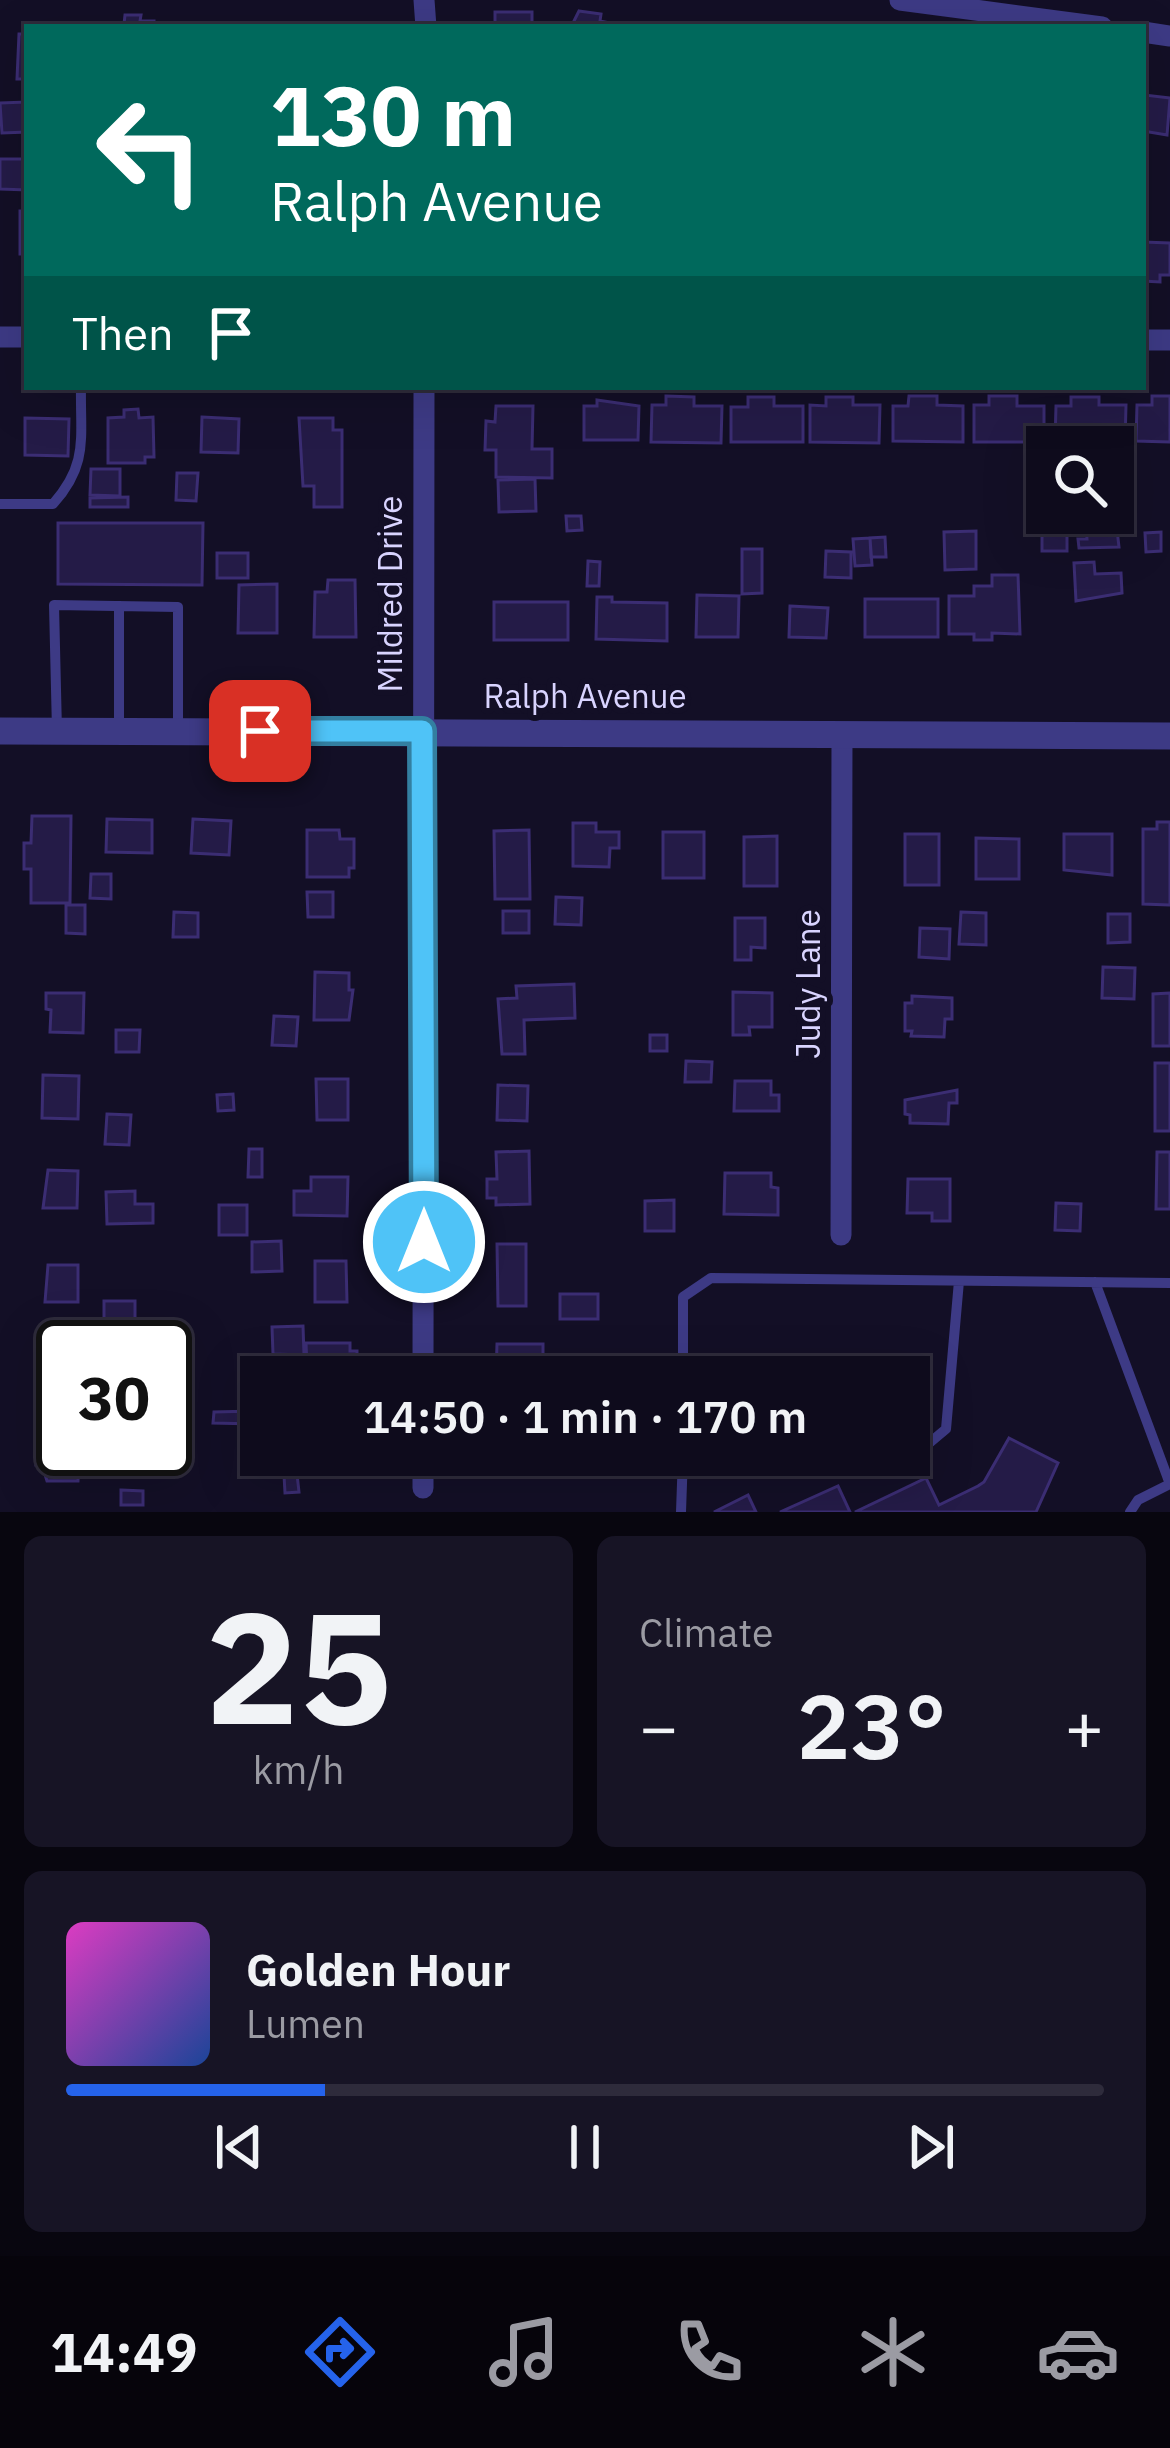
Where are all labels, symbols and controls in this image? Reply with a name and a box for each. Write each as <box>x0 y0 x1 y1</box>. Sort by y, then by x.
text: 130 m <box>270 60 516 169</box>
icon: left <box>72 72 228 228</box>
text: Ralph Avenue <box>270 166 603 236</box>
icon: arrive <box>198 300 264 366</box>
text: Then <box>72 304 174 362</box>
map controls <box>1026 426 1134 534</box>
button: search <box>1026 426 1134 534</box>
street label: Mildred Drive <box>368 496 411 692</box>
street label: Ralph Avenue <box>483 674 687 717</box>
pin <box>209 680 311 782</box>
icon: arrive <box>227 698 293 764</box>
street label: Judy Lane <box>786 909 829 1059</box>
position arrow <box>361 1179 487 1305</box>
speed limit sign: 30 <box>36 1320 192 1476</box>
text: 14:50 · 1 min · 170 m <box>363 1387 807 1445</box>
text: 25 <box>205 1564 392 1767</box>
text: Climate <box>639 1607 773 1658</box>
text: 23° <box>796 1667 947 1784</box>
text: − <box>639 1683 679 1769</box>
text: + <box>1064 1683 1104 1769</box>
text: km/h <box>253 1744 344 1795</box>
text: Golden Hour <box>246 1940 510 1998</box>
text: Lumen <box>246 1998 365 2049</box>
icon: previous <box>206 2114 272 2180</box>
icon: pause <box>552 2114 618 2180</box>
icon: next <box>898 2114 964 2180</box>
icon: directions <box>298 2310 382 2394</box>
icon: music <box>482 2310 566 2394</box>
icon: phone <box>667 2310 751 2394</box>
icon: climate <box>851 2310 935 2394</box>
icon: car <box>1036 2310 1120 2394</box>
text: 14:49 <box>50 2317 198 2387</box>

